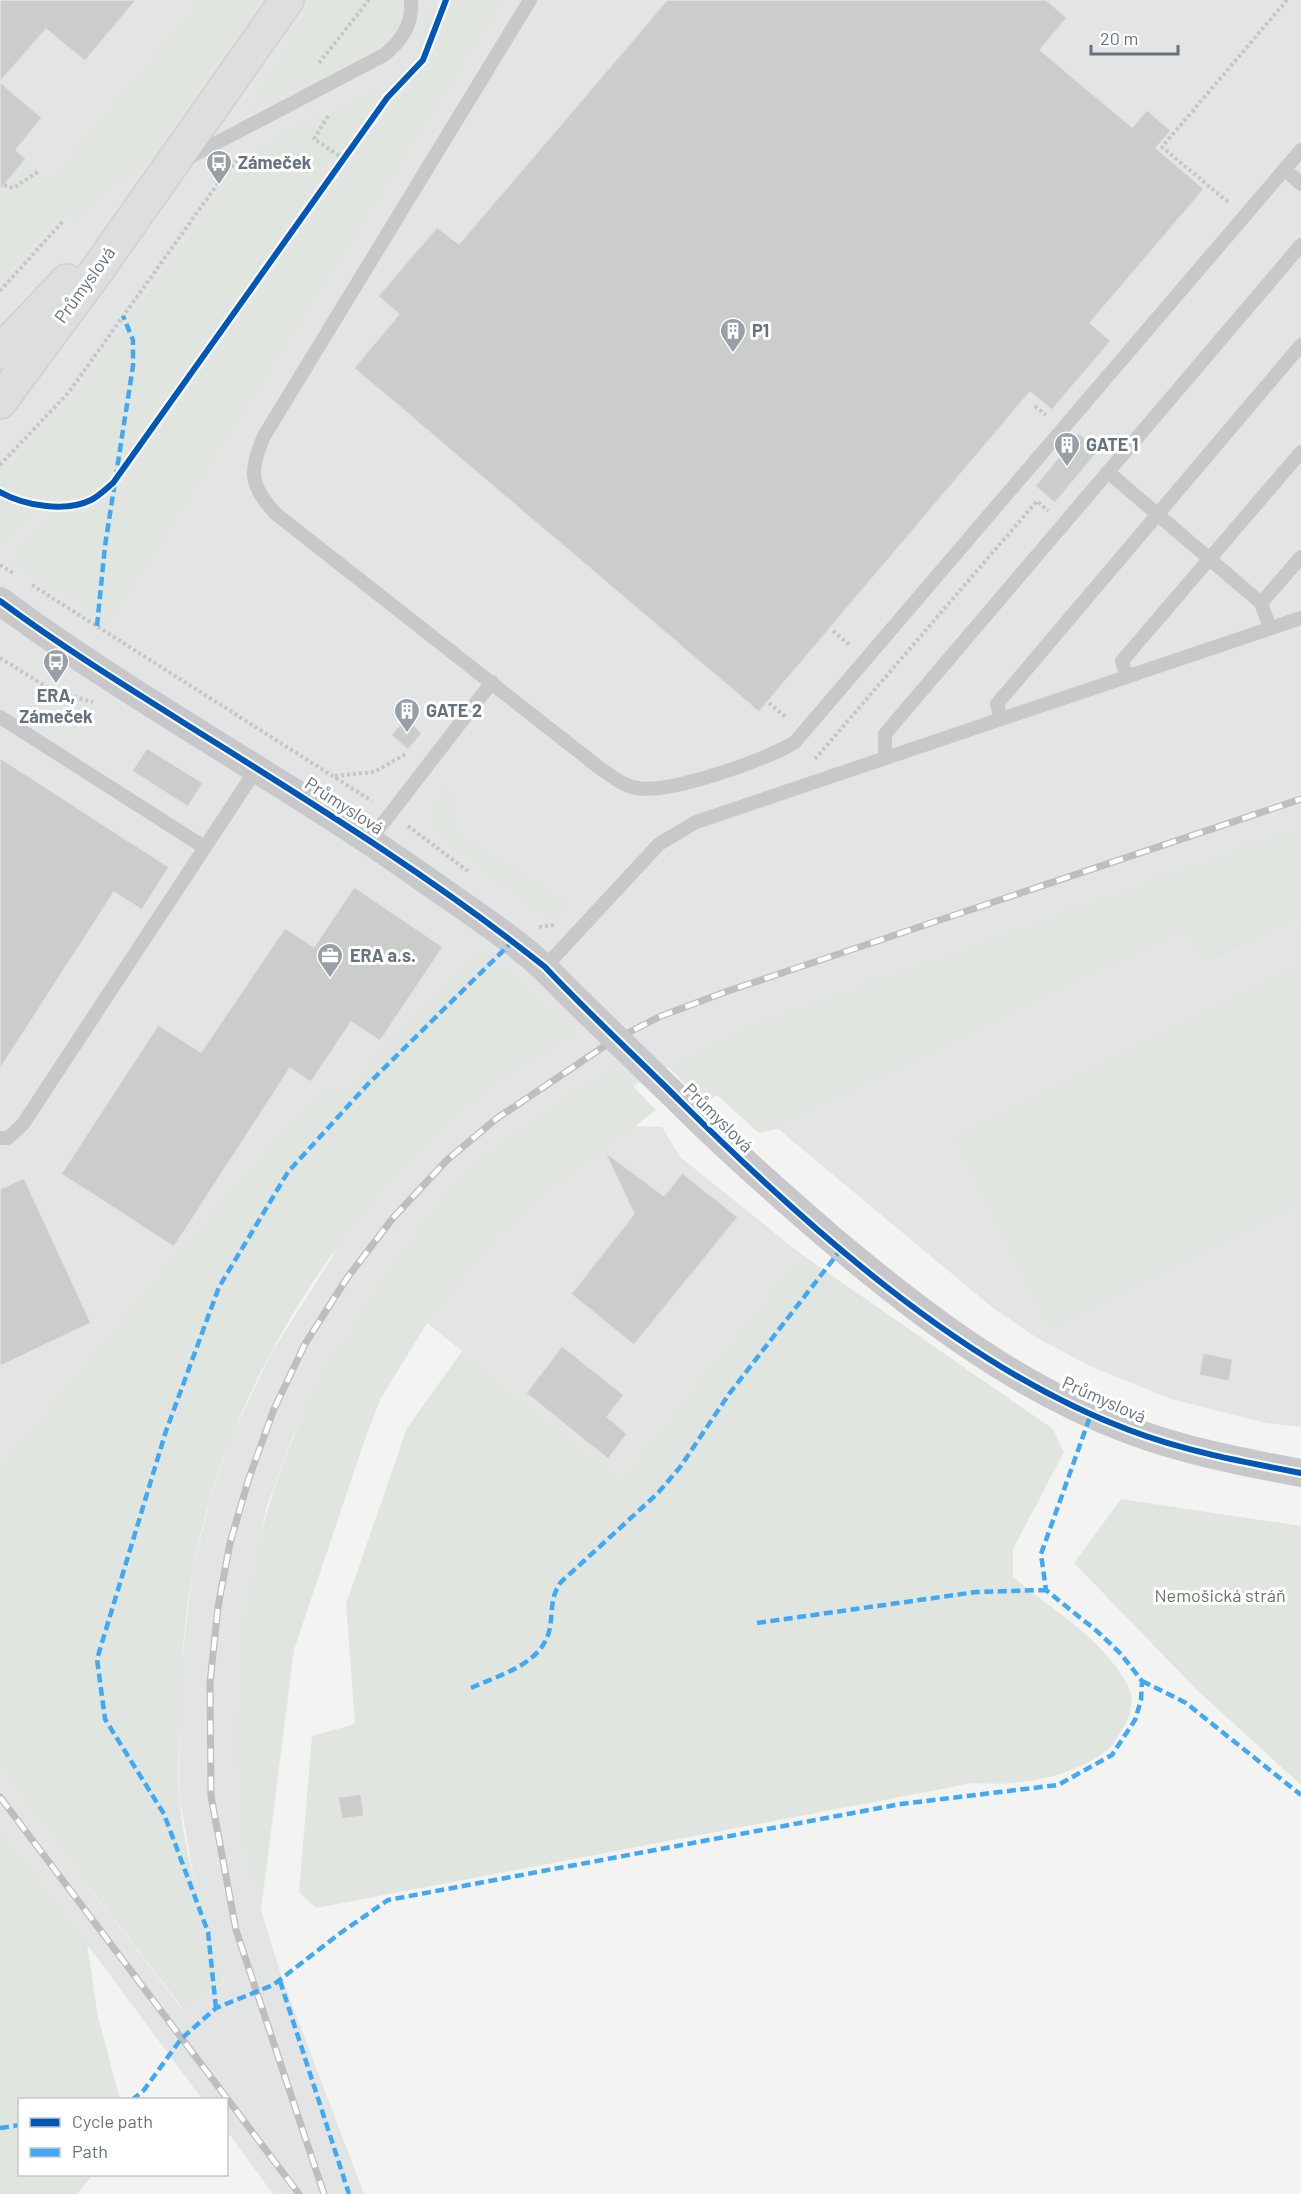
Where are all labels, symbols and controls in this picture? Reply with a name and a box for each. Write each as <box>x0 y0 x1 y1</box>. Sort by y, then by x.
scale bar <box>1091 18 1178 56</box>
text: 20 m <box>1100 27 1138 49</box>
bus stop icon: Zámeček <box>204 148 234 186</box>
place label: Zámeček <box>238 151 312 173</box>
street label: Průmyslová <box>49 242 119 327</box>
building icon: P1 <box>718 316 748 354</box>
place label: P1 <box>752 319 769 341</box>
building icon: GATE 1 <box>1052 430 1082 468</box>
place label: GATE 1 <box>1086 433 1138 455</box>
bus stop icon: ERA, Zámeček <box>41 647 71 685</box>
place label: ERA, Zámeček <box>19 684 93 727</box>
building icon: GATE 2 <box>392 696 422 734</box>
place label: GATE 2 <box>426 699 482 721</box>
street label: Průmyslová <box>301 772 388 839</box>
office icon: ERA a.s. <box>315 941 345 979</box>
place label: ERA a.s. <box>350 944 416 966</box>
street label: Průmyslová <box>679 1078 758 1157</box>
street label: Průmyslová <box>1059 1371 1150 1427</box>
park label: Nemošická stráň <box>1154 1584 1286 1606</box>
legend <box>18 2098 228 2176</box>
text: Cycle path <box>72 2110 153 2132</box>
text: Path <box>72 2140 108 2162</box>

